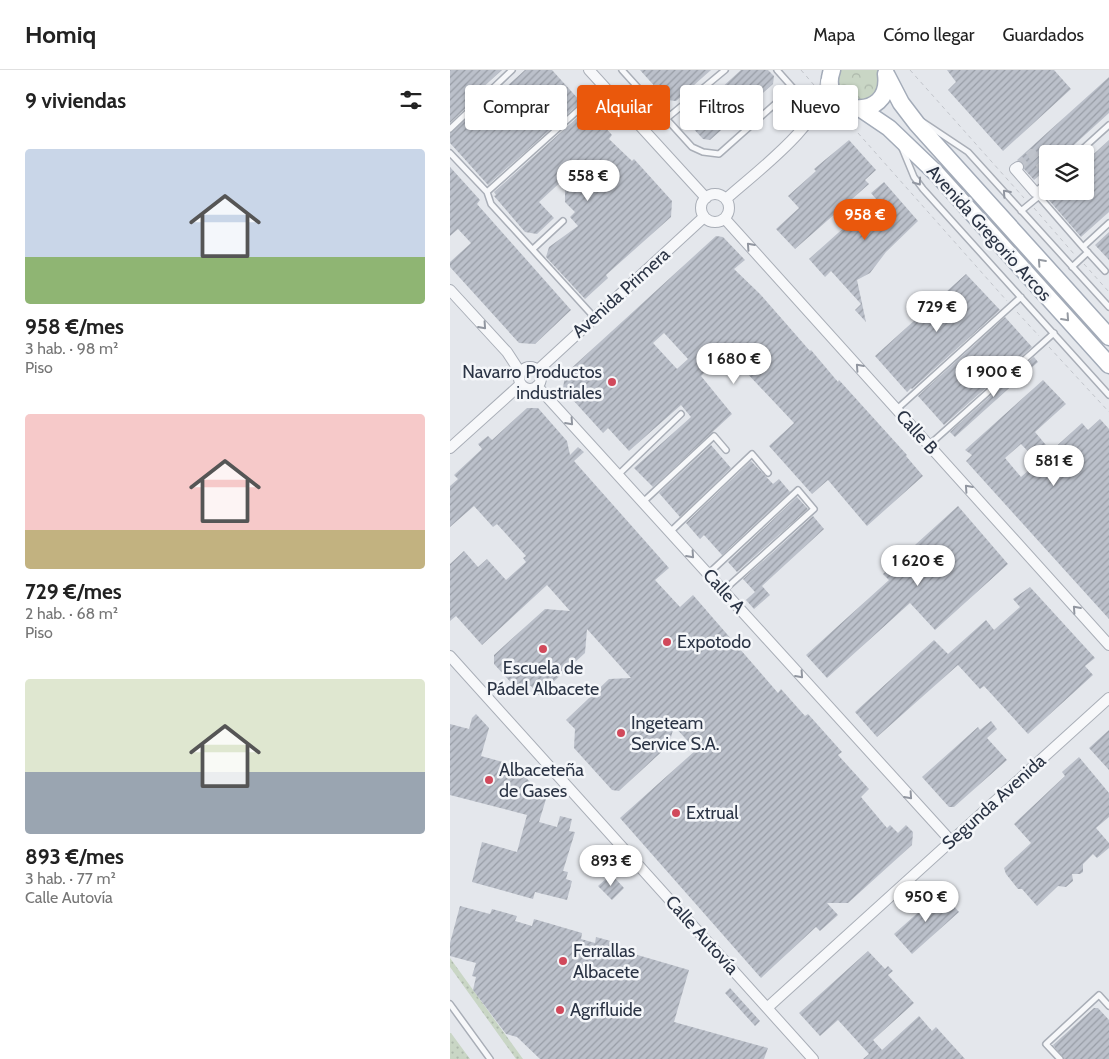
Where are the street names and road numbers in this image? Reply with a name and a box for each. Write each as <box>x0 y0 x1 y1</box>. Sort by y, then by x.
street label: Avenida Gregorio Arcos <box>922 160 1056 306</box>
street label: Avenida Primera <box>568 243 675 343</box>
street label: Calle B <box>891 405 943 459</box>
street label: Calle A <box>698 564 750 618</box>
street label: Segunda Avenida <box>938 750 1051 854</box>
street label: Calle Autovía <box>661 891 743 979</box>

